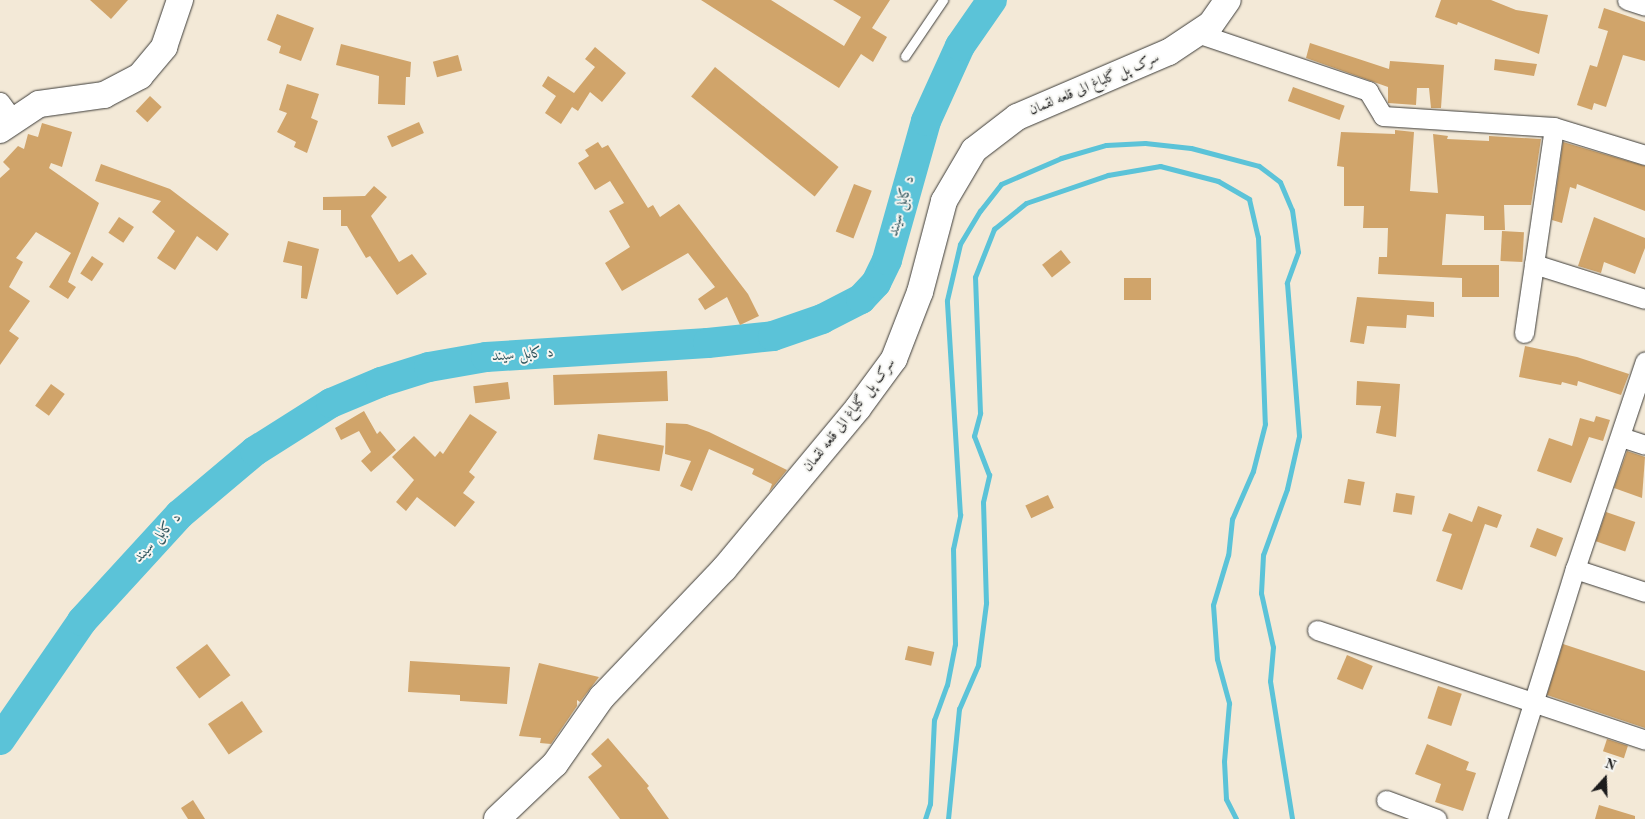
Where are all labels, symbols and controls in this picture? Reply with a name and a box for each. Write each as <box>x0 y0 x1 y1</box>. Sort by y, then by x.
street label: سرک پل گلباغ الی قلعه لقمان <box>1026 49 1162 119</box>
water label: د کابل سيند <box>885 174 919 238</box>
water label: د کابل سيند <box>491 344 555 366</box>
street label: سرک پل گلباغ الی قلعه لقمان <box>799 355 899 475</box>
water label: د کابل سيند <box>130 509 186 567</box>
north arrow <box>1580 754 1630 804</box>
text: N <box>1603 756 1618 773</box>

